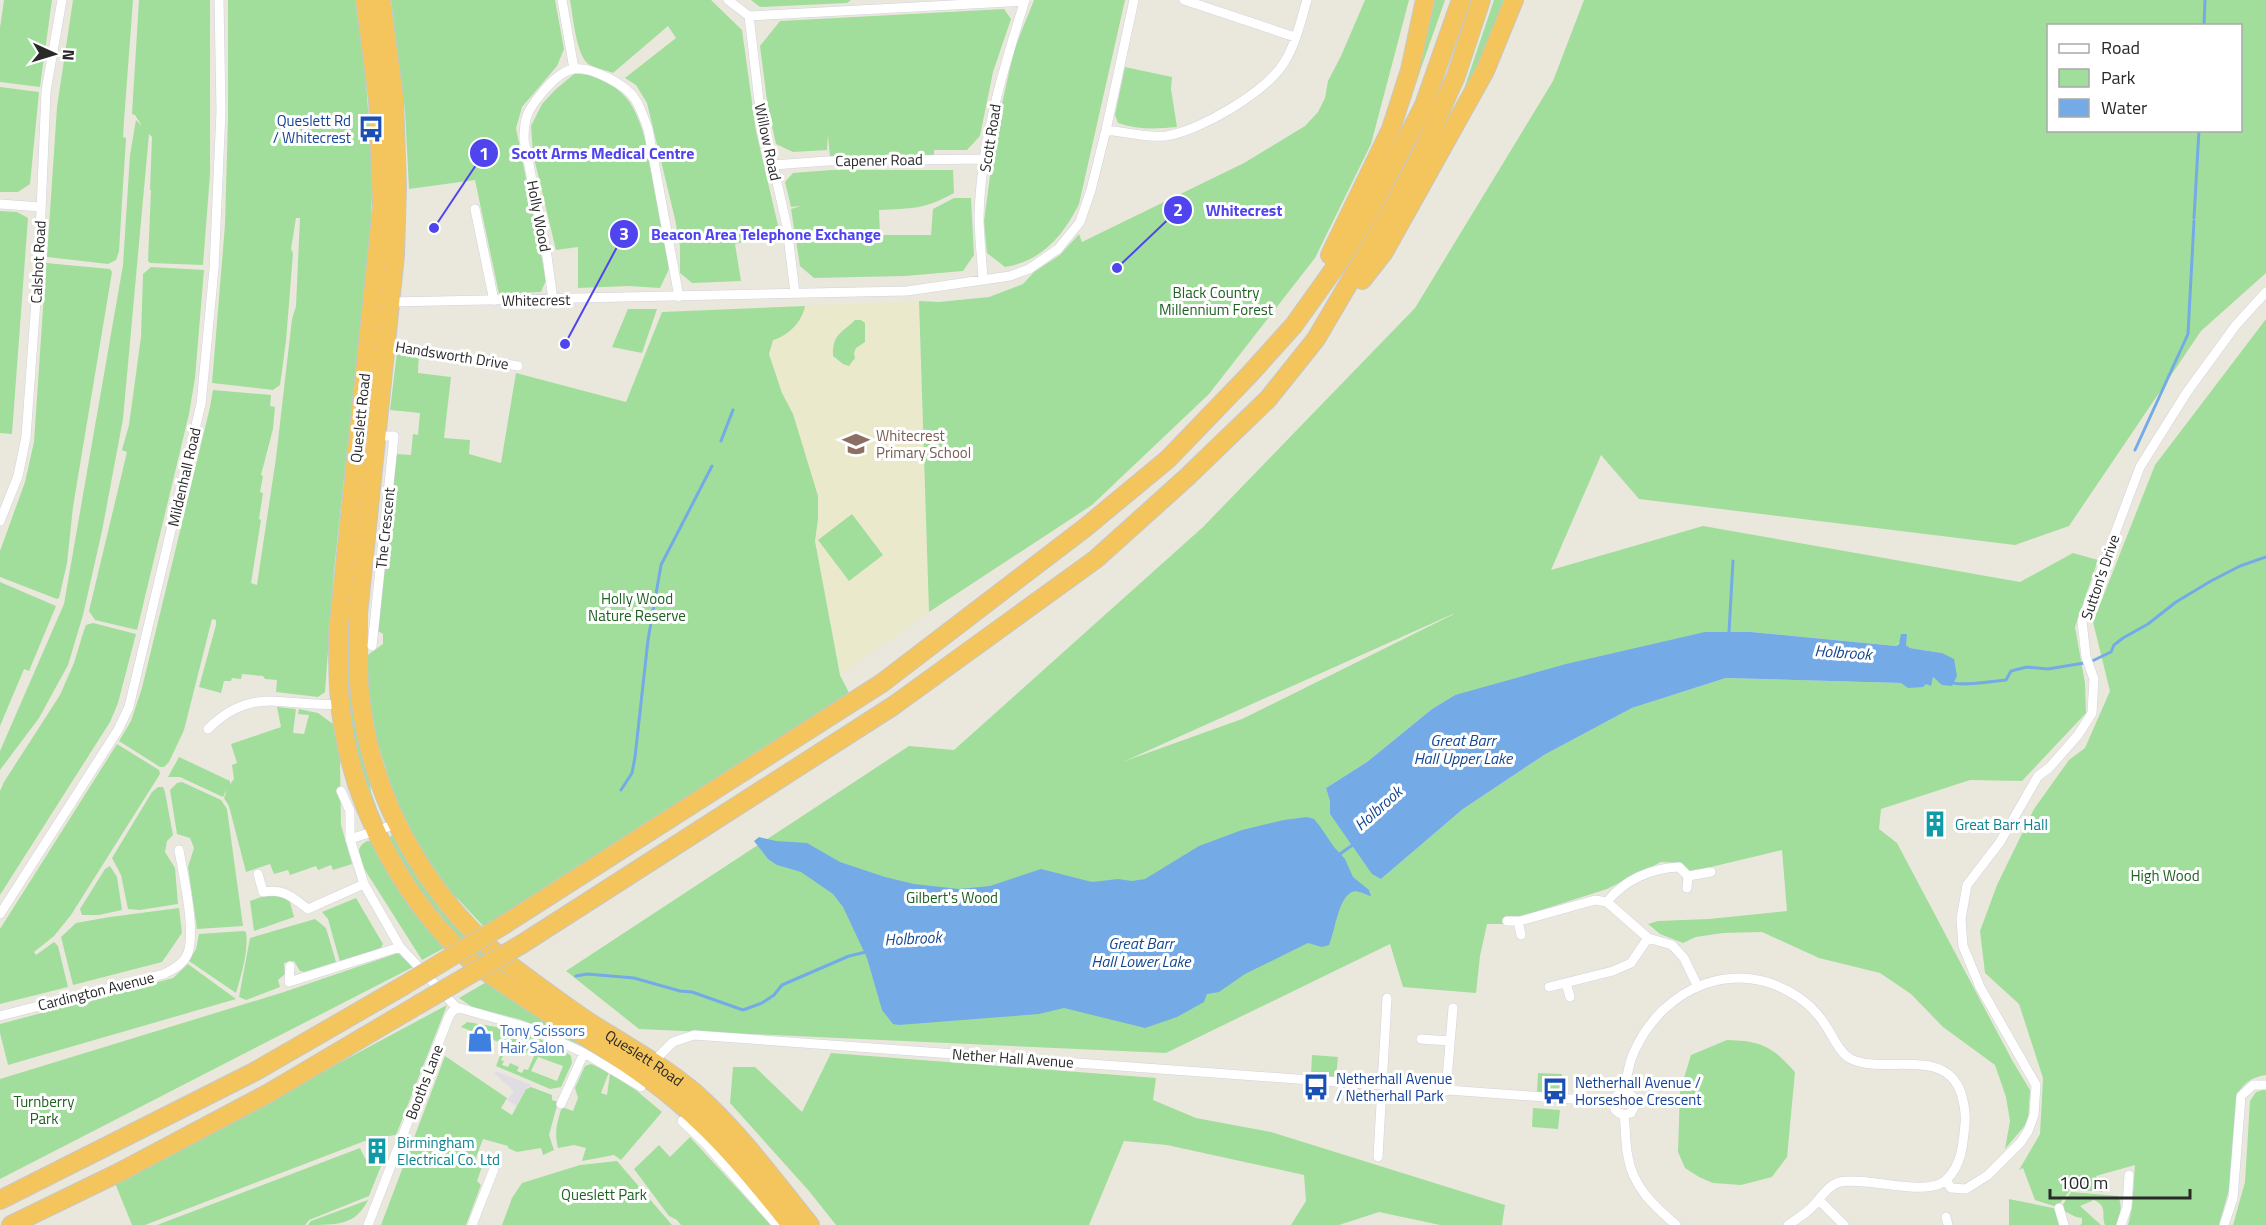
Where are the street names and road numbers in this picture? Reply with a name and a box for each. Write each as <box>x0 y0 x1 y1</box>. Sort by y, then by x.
street label: Willow Road <box>749 101 787 183</box>
street label: Scott Road <box>973 102 1007 174</box>
street label: Capener Road <box>835 148 923 172</box>
street label: Holly Wood <box>521 178 557 254</box>
street label: Calshot Road <box>24 220 52 304</box>
street label: Whitecrest <box>501 288 571 312</box>
street label: Handsworth Drive <box>394 335 510 375</box>
street label: Queslett Road <box>344 372 376 464</box>
street label: Mildenhall Road <box>161 425 207 529</box>
street label: The Crescent <box>369 485 401 570</box>
street label: Sutton's Drive <box>2075 531 2125 623</box>
street label: Cardington Avenue <box>35 965 157 1017</box>
street label: Queslett Road <box>601 1023 689 1091</box>
street label: Booths Lane <box>399 1041 449 1123</box>
street label: Nether Hall Avenue <box>951 1042 1075 1074</box>

